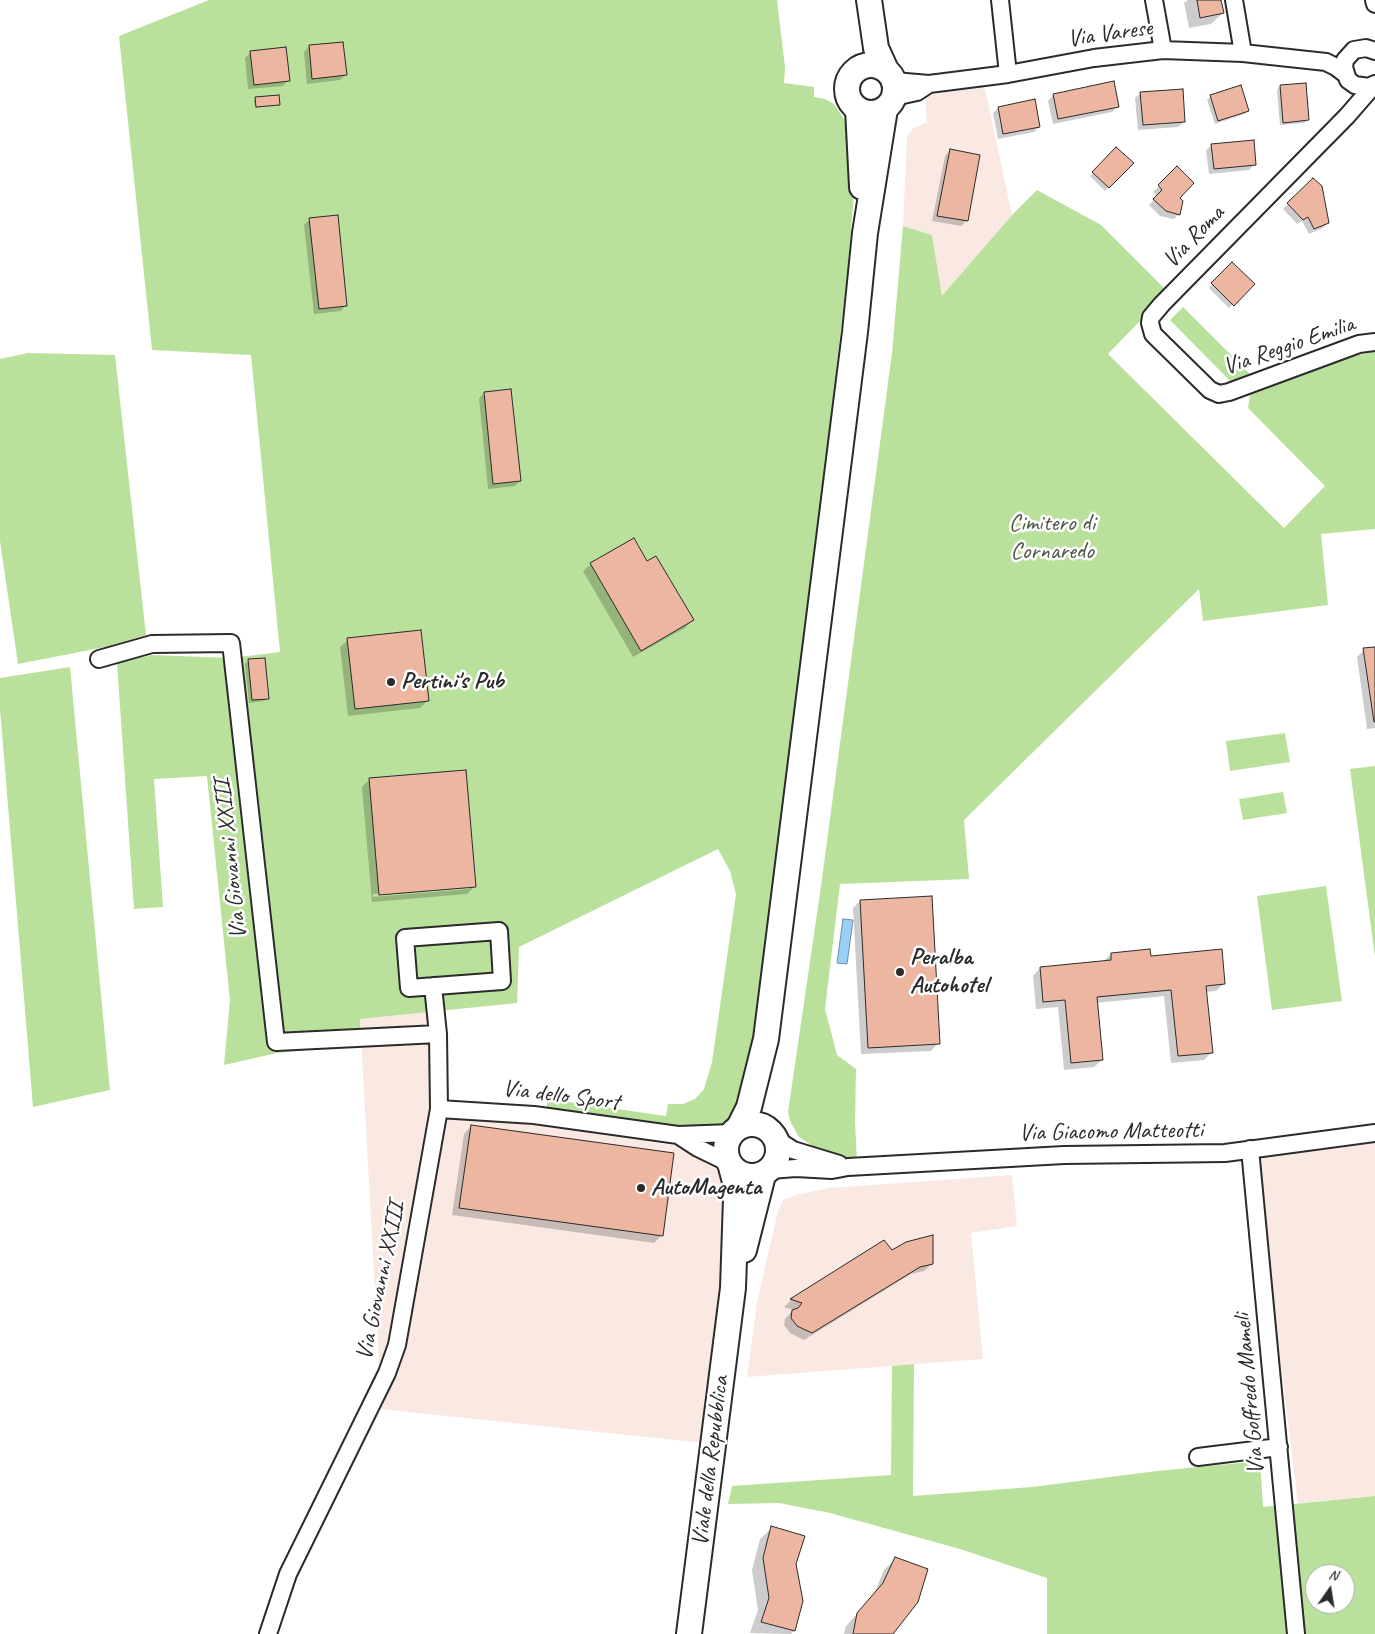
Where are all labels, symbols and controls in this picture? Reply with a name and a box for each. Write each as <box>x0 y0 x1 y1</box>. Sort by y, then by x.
street label: Via Varese <box>1066 14 1154 54</box>
street label: Via Roma <box>1157 200 1231 274</box>
street label: Via Reggio Emilia <box>1220 310 1358 382</box>
park label: Cimitero di Cornaredo <box>1009 510 1095 566</box>
place label: Pertini's Pub <box>401 668 504 696</box>
marker: Pertini's Pub <box>385 676 397 688</box>
street label: Via Giovanni XXIII <box>208 778 254 940</box>
place label: Peralba Autohotel <box>910 944 988 1000</box>
marker: Peralba Autohotel <box>894 966 906 978</box>
street label: Via dello Sport <box>501 1075 621 1117</box>
street label: Via Giacomo Matteotti <box>1019 1116 1203 1148</box>
place label: AutoMagenta <box>651 1174 762 1202</box>
marker: AutoMagenta <box>635 1182 647 1194</box>
street label: Via Giovanni XXIII <box>350 1199 412 1363</box>
street label: Via Goffredo Mameli <box>1229 1312 1271 1476</box>
street label: Viale della Repubblica <box>686 1374 736 1548</box>
north arrow <box>1305 1564 1355 1614</box>
text: N <box>1327 1566 1339 1584</box>

